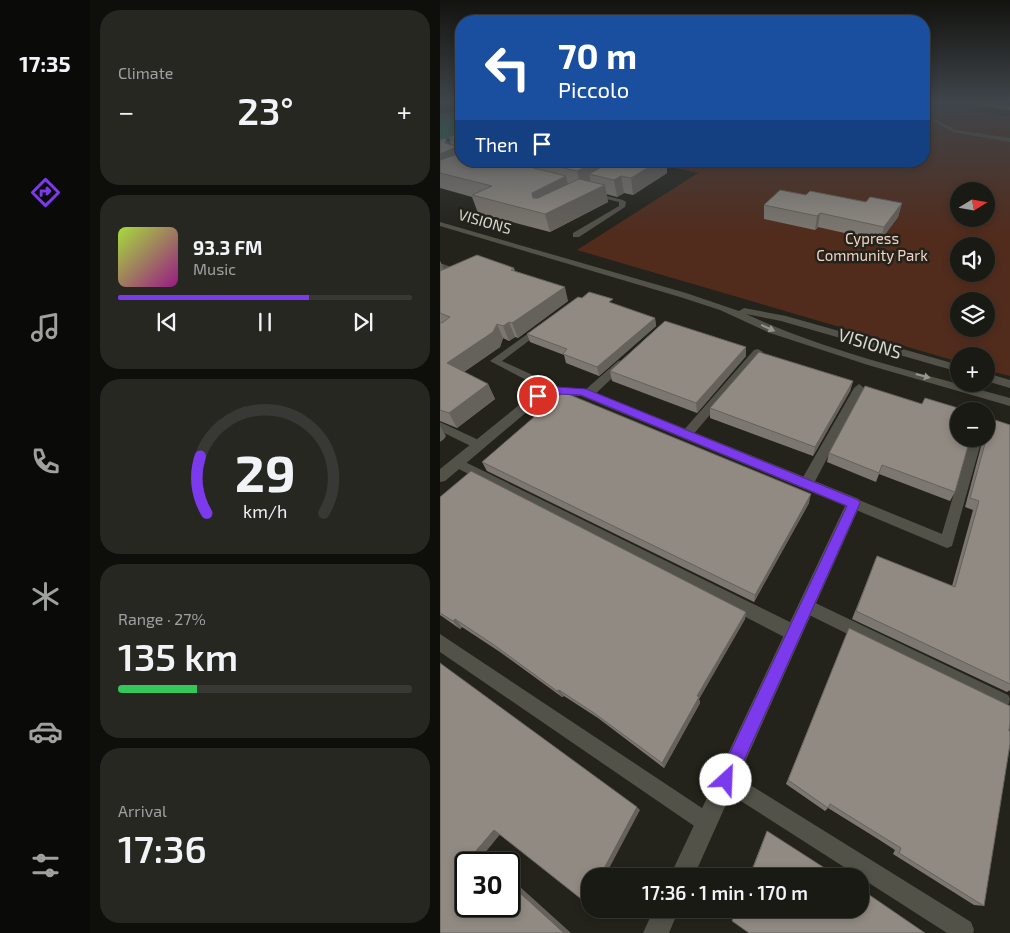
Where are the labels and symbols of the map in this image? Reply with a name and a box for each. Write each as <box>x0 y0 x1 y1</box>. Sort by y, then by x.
north arrow <box>950 182 995 228</box>
street label: VISIONS <box>456 205 514 237</box>
park label: Cypress Community Park <box>816 229 928 264</box>
street label: VISIONS <box>836 323 904 363</box>
one-way arrow <box>761 324 775 332</box>
one-way arrow <box>916 373 931 381</box>
pin <box>517 375 559 417</box>
position arrow <box>699 753 751 805</box>
speed limit sign: 30 <box>455 852 520 917</box>

